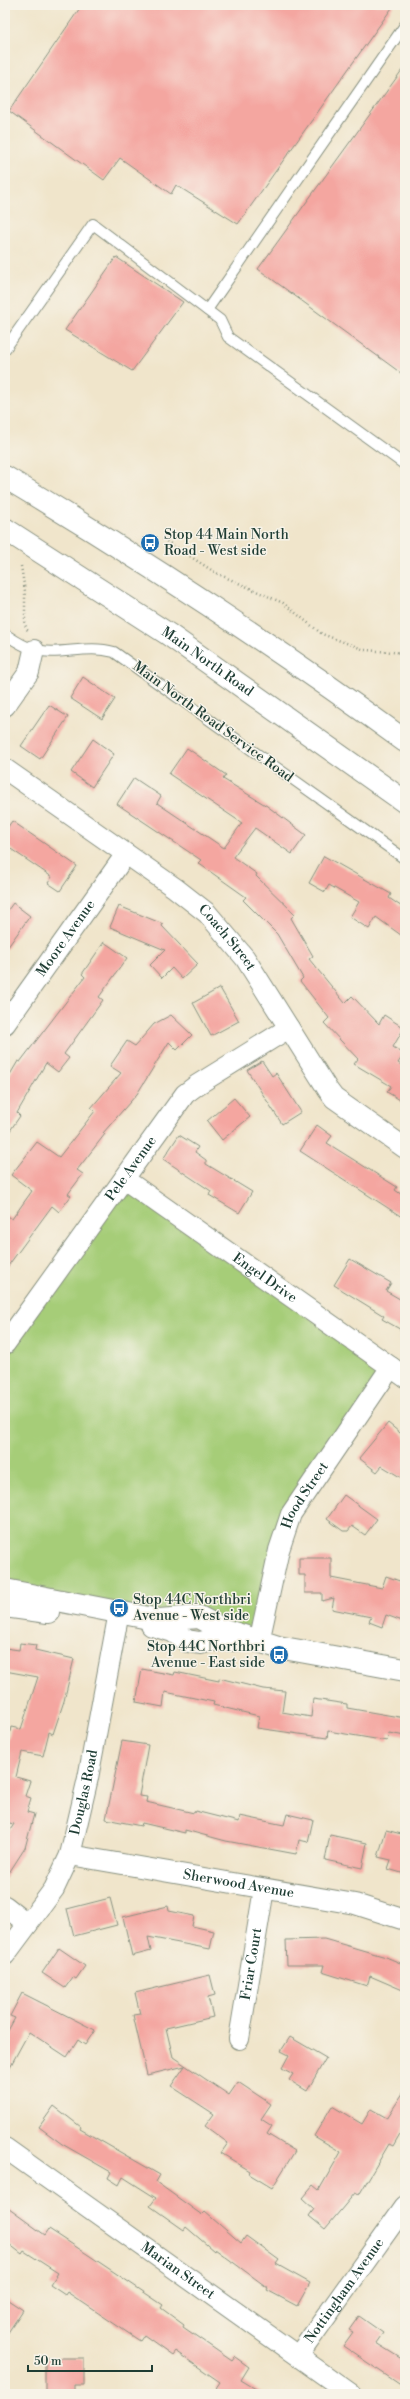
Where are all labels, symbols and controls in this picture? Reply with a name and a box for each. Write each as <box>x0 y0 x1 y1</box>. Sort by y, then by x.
place label: Stop 44 Main North Road - West side <box>164 526 289 560</box>
bus stop icon: Stop 44 Main North Road - West side <box>139 532 161 554</box>
street label: Main North Road <box>158 623 257 701</box>
street label: Main North Road Service Road <box>129 658 297 786</box>
street label: Moore Avenue <box>32 896 99 980</box>
street label: Coach Street <box>195 901 260 974</box>
street label: Pele Avenue <box>102 1133 161 1205</box>
street label: Engel Drive <box>229 1249 300 1307</box>
street label: Hood Street <box>278 1459 333 1531</box>
place label: Stop 44C Northbri Avenue - West side <box>132 1591 251 1625</box>
bus stop icon: Stop 44C Northbri Avenue - West side <box>108 1597 130 1619</box>
place label: Stop 44C Northbri Avenue - East side <box>147 1638 265 1672</box>
bus stop icon: Stop 44C Northbri Avenue - East side <box>268 1644 290 1666</box>
street label: Douglas Road <box>66 1748 102 1837</box>
street label: Sherwood Avenue <box>182 1866 295 1902</box>
street label: Friar Court <box>237 1927 266 2001</box>
street label: Nottingham Avenue <box>301 2235 388 2347</box>
street label: Marian Street <box>137 2238 218 2303</box>
scale bar <box>28 2347 152 2373</box>
text: 50 m <box>34 2354 62 2369</box>

